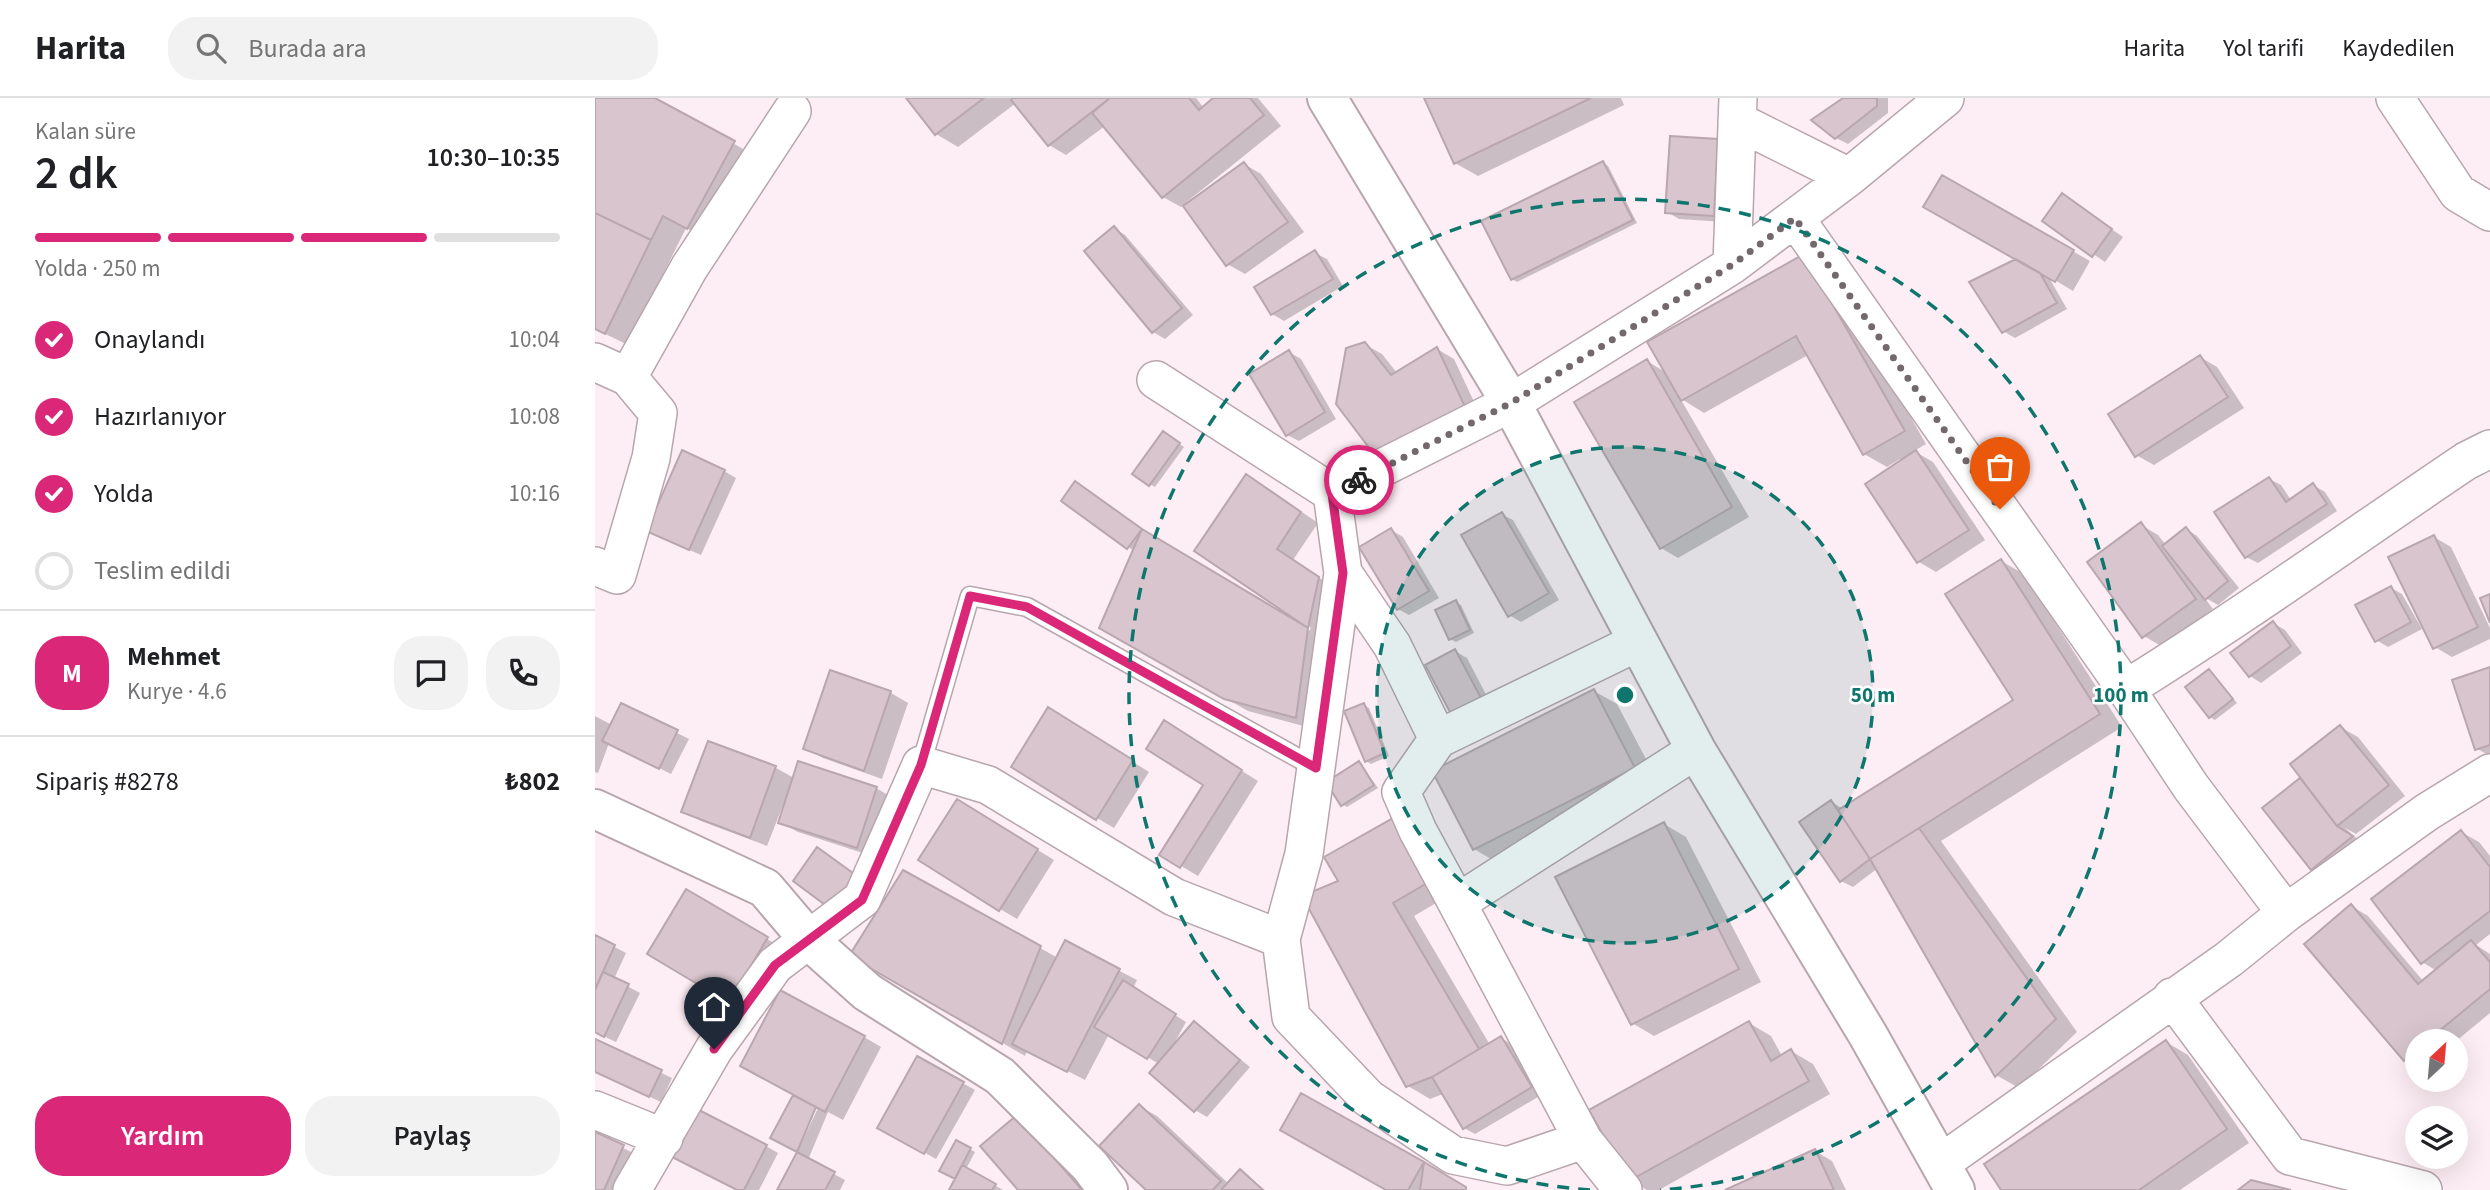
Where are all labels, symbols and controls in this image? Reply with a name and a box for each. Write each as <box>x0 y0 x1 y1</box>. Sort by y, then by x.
search box <box>168 17 658 80</box>
text: Harita <box>35 25 126 72</box>
icon: search <box>192 29 230 67</box>
text: Burada ara <box>248 30 367 67</box>
text: Harita <box>2123 31 2185 66</box>
text: Yol tarifi <box>2223 31 2304 66</box>
text: Kaydedilen <box>2342 31 2455 66</box>
text: Kalan süre <box>35 115 136 148</box>
text: 10:30–10:35 <box>427 139 560 176</box>
text: 2 dk <box>35 141 118 206</box>
text: Yolda · 250 m <box>35 252 161 285</box>
icon: check <box>35 321 73 359</box>
text: Onaylandı <box>94 321 206 358</box>
text: 10:04 <box>509 323 560 356</box>
icon: check <box>35 398 73 436</box>
text: Hazırlanıyor <box>94 398 226 435</box>
text: 10:08 <box>509 400 560 433</box>
pin <box>1970 437 2030 509</box>
courier <box>1324 445 1394 515</box>
icon: bag <box>1981 448 2019 486</box>
icon: bike <box>1340 461 1378 499</box>
icon: check <box>35 475 73 513</box>
text: Yolda <box>94 475 154 512</box>
text: 10:16 <box>509 477 560 510</box>
text: Teslim edildi <box>94 552 231 589</box>
button: chat <box>394 636 468 710</box>
button: phone <box>486 636 560 710</box>
text: Mehmet <box>127 638 221 675</box>
text: M <box>62 655 82 692</box>
text: Kurye · 4.6 <box>127 675 227 708</box>
text: 50 m <box>1851 680 1895 710</box>
text: 100 m <box>2093 680 2149 710</box>
centre of rings <box>1613 683 1637 707</box>
text: Sipariş #8278 <box>35 763 179 800</box>
text: ₺802 <box>505 763 560 800</box>
pin <box>684 977 744 1049</box>
icon: home <box>695 988 733 1026</box>
north arrow <box>2405 1029 2467 1092</box>
map controls <box>2405 1029 2468 1169</box>
button: Yardım <box>35 1096 291 1176</box>
button: Paylaş <box>305 1096 560 1176</box>
button: layers <box>2405 1106 2468 1169</box>

